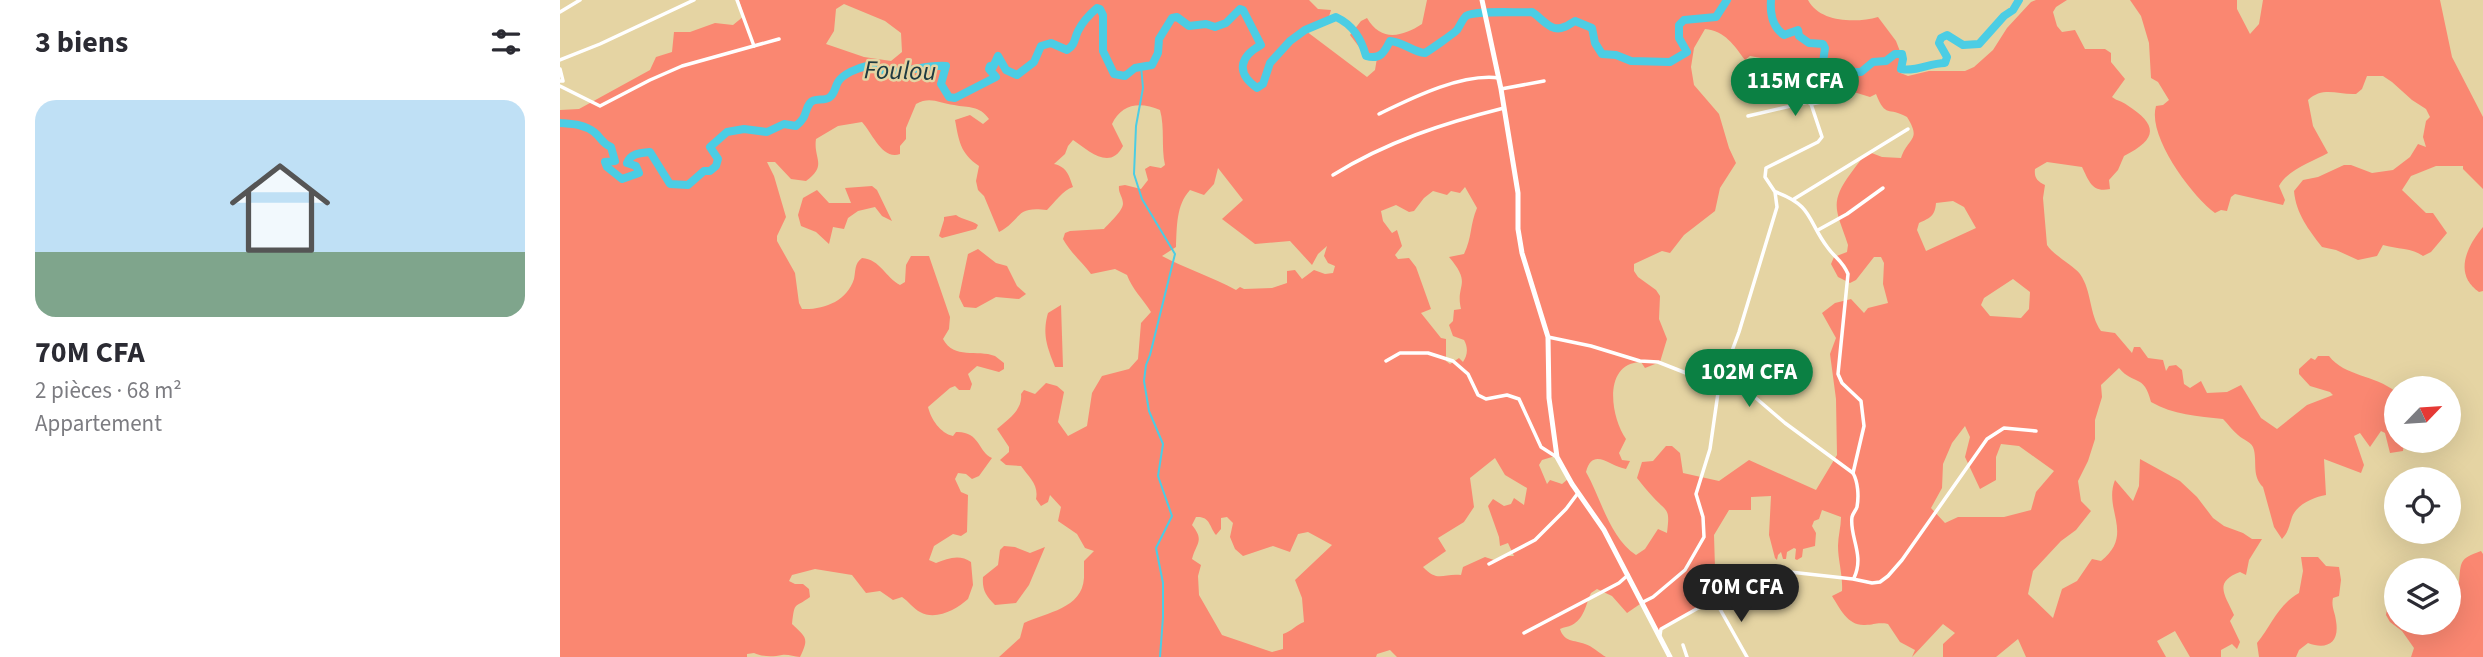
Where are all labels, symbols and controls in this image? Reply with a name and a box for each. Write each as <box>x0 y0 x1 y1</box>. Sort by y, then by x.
text: 3 biens <box>35 21 128 64</box>
icon: filters <box>487 23 525 61</box>
water label: Foulou <box>863 51 936 90</box>
pin: 115M CFA <box>1723 58 1867 118</box>
text: 115M CFA <box>1747 64 1843 97</box>
icon: home <box>217 145 343 271</box>
text: 70M CFA <box>35 331 145 374</box>
pin: 102M CFA <box>1677 350 1821 409</box>
text: 102M CFA <box>1701 355 1797 388</box>
text: 2 pièces · 68 m² <box>35 374 182 407</box>
north arrow <box>2384 376 2460 453</box>
map controls <box>2384 376 2461 635</box>
text: Appartement <box>35 407 162 440</box>
button: locate <box>2384 467 2461 544</box>
button: layers <box>2384 558 2461 635</box>
pin: 70M CFA <box>1676 564 1806 624</box>
text: 70M CFA <box>1699 570 1783 603</box>

